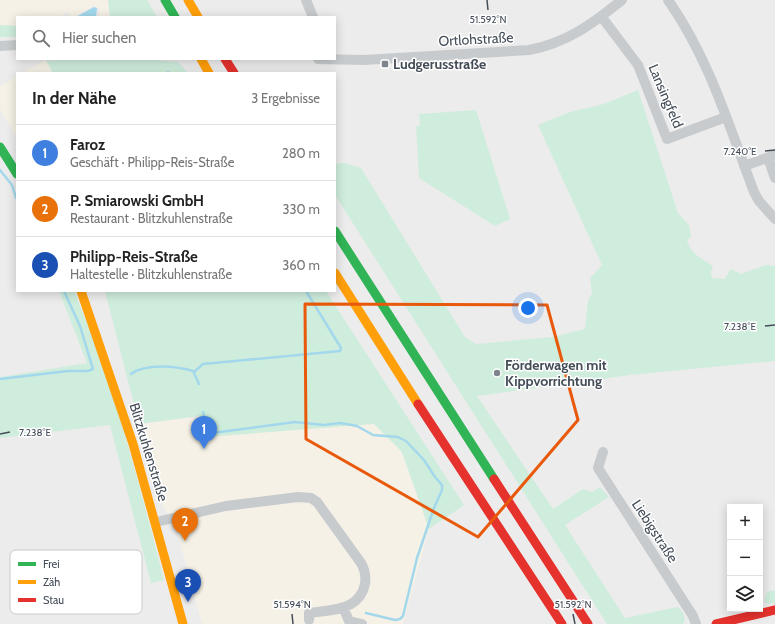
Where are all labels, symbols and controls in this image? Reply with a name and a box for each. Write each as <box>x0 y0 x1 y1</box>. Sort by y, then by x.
text: 51.592°N <box>469 13 507 26</box>
search box <box>16 16 336 60</box>
icon: search <box>30 27 52 49</box>
street label: Ortlohstraße <box>438 28 514 50</box>
text: Hier suchen <box>62 29 137 47</box>
place label: Ludgerusstraße <box>393 55 486 73</box>
marker: Ludgerusstraße <box>380 59 390 69</box>
street label: Lansingfeld <box>644 61 688 131</box>
text: In der Nähe <box>32 88 116 108</box>
text: 3 Ergebnisse <box>251 90 320 106</box>
text: Faroz <box>70 136 105 154</box>
text: 1 <box>43 145 47 161</box>
text: 280 m <box>282 145 320 161</box>
text: 7.240°E <box>723 145 757 158</box>
text: Geschäft · Philipp-Reis-Straße <box>70 154 234 170</box>
text: P. Smiarowski GmbH <box>70 192 204 210</box>
text: 2 <box>42 201 48 217</box>
text: 330 m <box>283 201 320 217</box>
text: Restaurant · Blitzkuhlenstraße <box>70 210 233 226</box>
text: Philipp-Reis-Straße <box>70 248 198 266</box>
text: 3 <box>41 257 49 273</box>
text: 360 m <box>282 257 320 273</box>
text: Haltestelle · Blitzkuhlenstraße <box>70 266 232 282</box>
your location <box>518 298 538 318</box>
text: 7.238°E <box>724 320 756 333</box>
place label: Förderwagen mit Kippvorrichtung <box>505 356 607 390</box>
marker: Förderwagen mit Kippvorrichtung <box>492 368 502 378</box>
street label: Blitzkuhlenstraße <box>125 401 173 503</box>
pin: 1 <box>191 416 217 449</box>
text: 7.238°E <box>19 426 51 439</box>
street label: Liebigstraße <box>628 496 682 566</box>
map controls <box>727 504 763 612</box>
button: + <box>727 504 763 540</box>
pin: 2 <box>172 508 198 541</box>
button: − <box>727 540 763 576</box>
legend <box>10 550 142 614</box>
text: Frei <box>43 557 60 571</box>
pin: 3 <box>175 569 201 602</box>
text: Zäh <box>43 575 60 589</box>
button: layers <box>727 576 763 612</box>
text: Stau <box>43 593 64 607</box>
text: 51.594°N <box>273 598 311 611</box>
text: 51.592°N <box>554 598 592 611</box>

